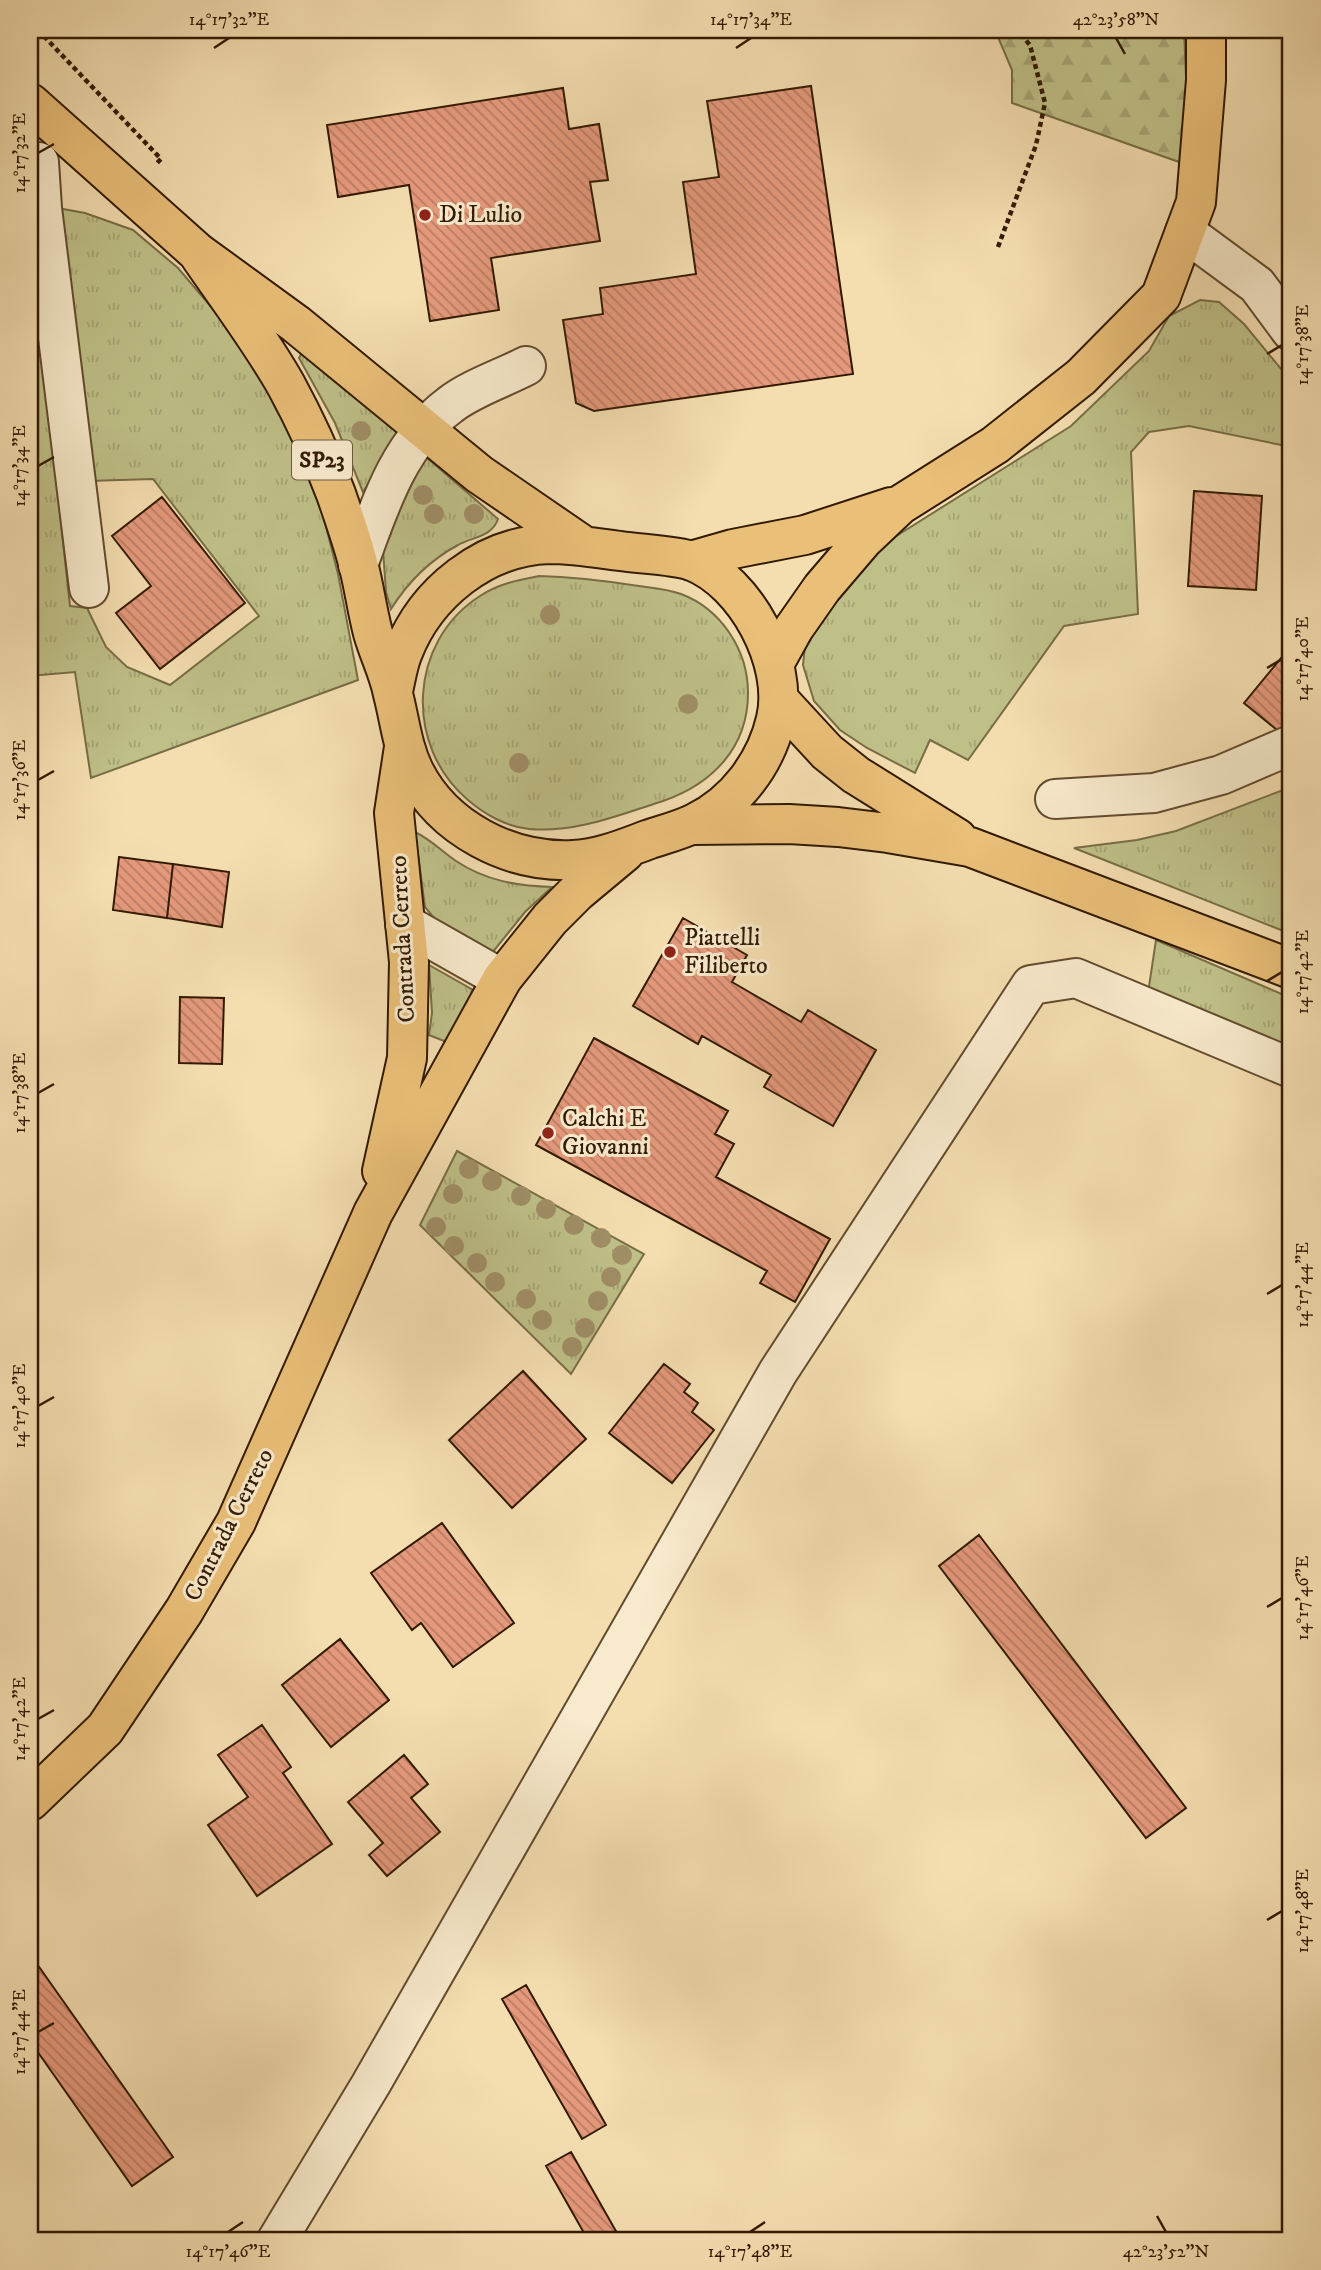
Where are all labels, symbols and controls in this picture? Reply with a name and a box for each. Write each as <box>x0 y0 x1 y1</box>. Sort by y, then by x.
text: 14°17'32"E <box>189 9 270 31</box>
text: 14°17'34"E <box>710 9 792 31</box>
text: 42°23'58"N <box>1073 9 1160 31</box>
text: 14°17'32"E <box>9 112 31 193</box>
place label: Di Lulio <box>439 200 522 230</box>
marker: Di Lulio <box>417 207 433 223</box>
text: 14°17'38"E <box>1292 304 1314 385</box>
text: 14°17'34"E <box>9 425 31 507</box>
road number: SP23 <box>292 440 352 480</box>
text: 14°17'40"E <box>1292 616 1314 702</box>
text: 14°17'36"E <box>9 739 31 821</box>
street label: Contrada Cerreto <box>384 855 422 1023</box>
place label: Piattelli Filiberto <box>684 923 768 981</box>
text: 14°17'42"E <box>1292 930 1314 1014</box>
marker: Piattelli Filiberto <box>662 944 678 960</box>
text: 14°17'38"E <box>9 1052 31 1133</box>
place label: Calchi E Giovanni <box>562 1104 649 1162</box>
marker: Calchi E Giovanni <box>540 1125 556 1141</box>
text: 14°17'44"E <box>1292 1242 1314 1328</box>
text: 14°17'40"E <box>9 1363 31 1449</box>
street label: Contrada Cerreto <box>178 1444 280 1606</box>
text: 14°17'46"E <box>1292 1555 1314 1640</box>
text: 14°17'42"E <box>9 1677 31 1761</box>
text: 14°17'48"E <box>1292 1869 1314 1953</box>
text: 14°17'44"E <box>9 1989 31 2075</box>
text: 14°17'46"E <box>186 2241 271 2263</box>
text: 14°17'48"E <box>708 2241 792 2263</box>
text: 42°23'52"N <box>1123 2241 1210 2263</box>

